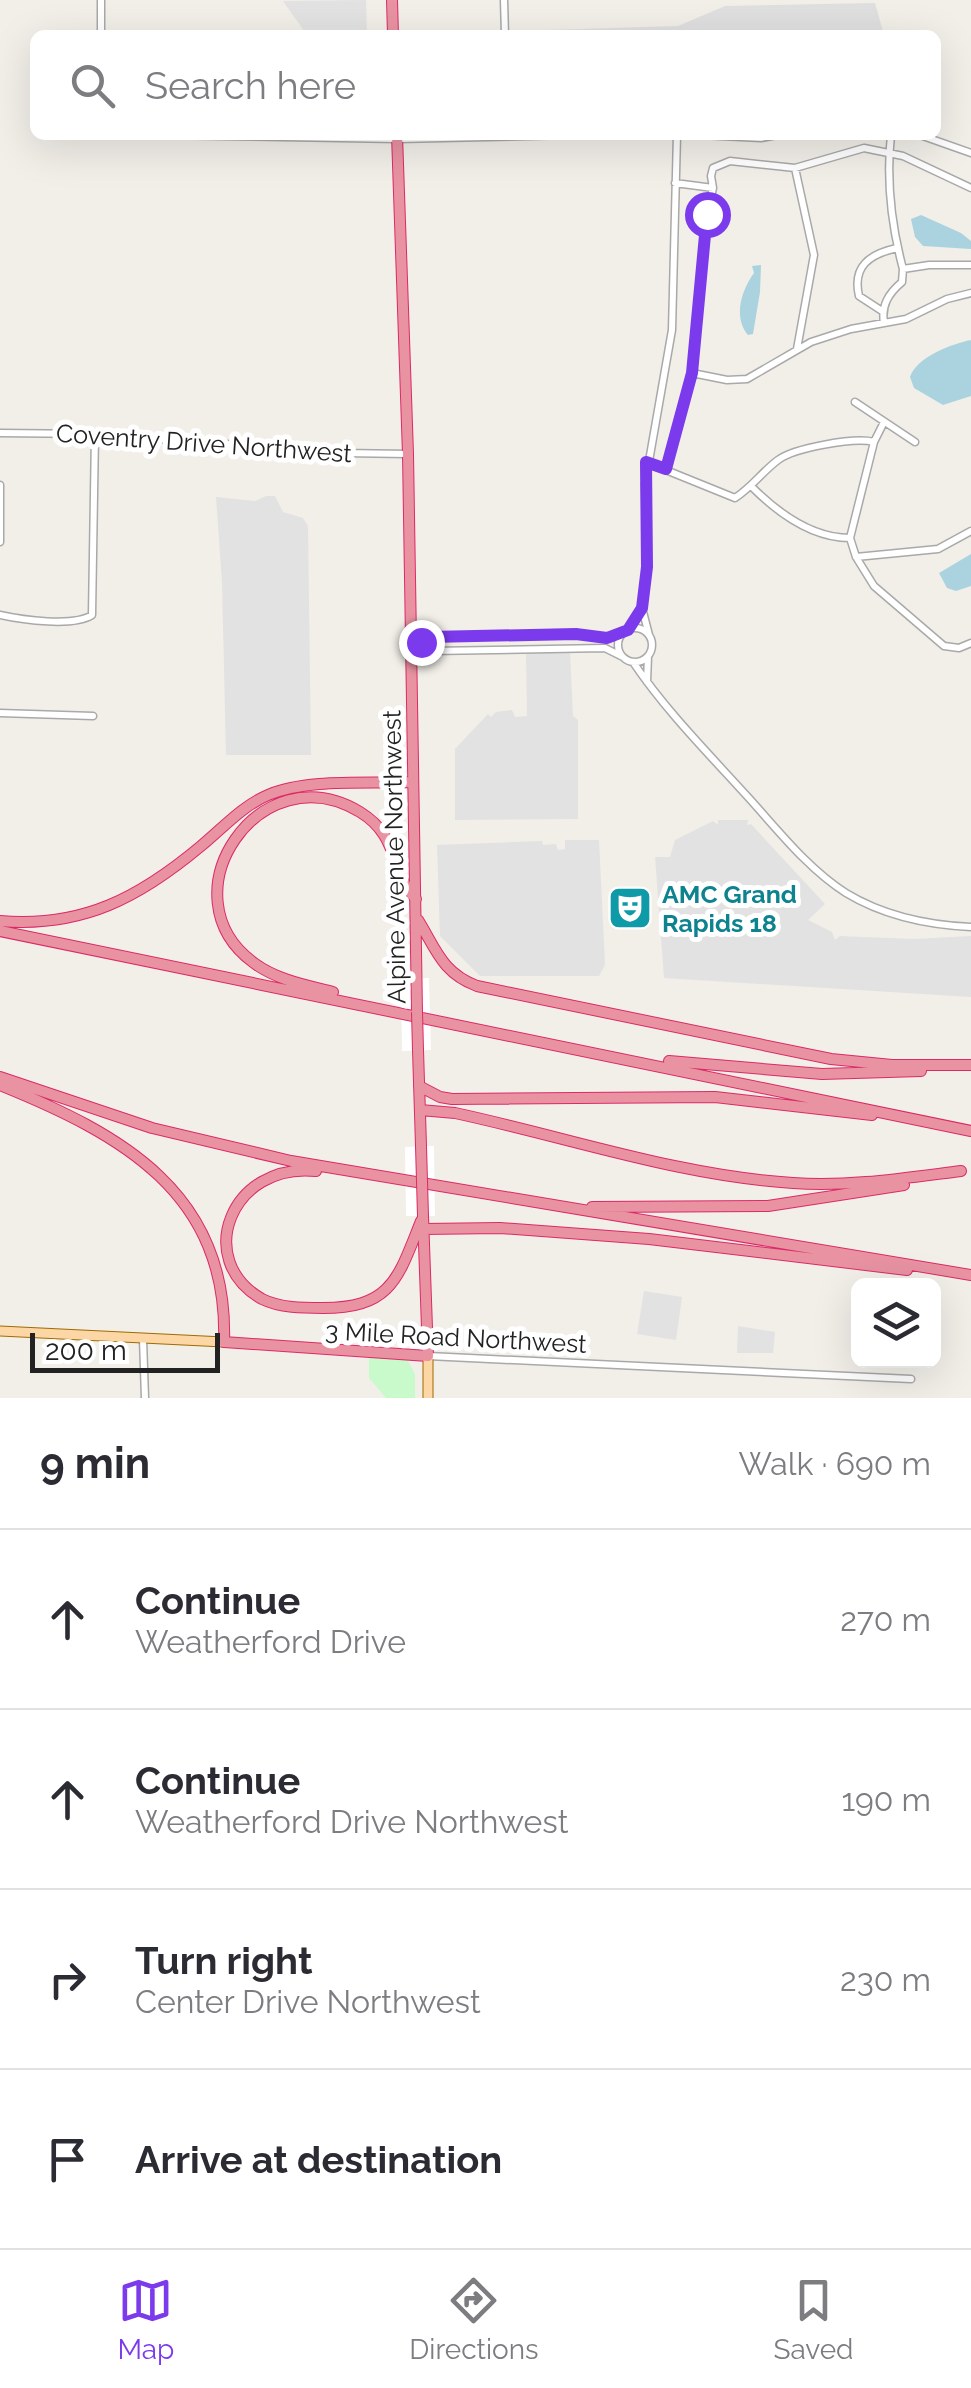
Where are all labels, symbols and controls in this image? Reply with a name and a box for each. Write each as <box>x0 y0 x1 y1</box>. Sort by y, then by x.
search box <box>30 30 941 140</box>
icon: search <box>65 58 120 113</box>
text: Search here <box>145 63 356 108</box>
route start <box>685 192 731 238</box>
street label: Coventry Drive Northwest <box>55 418 353 468</box>
route end <box>399 620 445 666</box>
street label: Alpine Avenue Northwest <box>376 709 412 1004</box>
place label: AMC Grand Rapids 18 <box>662 879 797 938</box>
theatre icon: AMC Grand Rapids 18 <box>607 885 653 931</box>
map controls <box>851 1278 941 1368</box>
button: layers <box>851 1278 941 1368</box>
street label: 3 Mile Road Northwest <box>325 1315 588 1359</box>
scale bar <box>30 1328 220 1372</box>
text: 200 m <box>45 1334 127 1367</box>
text: 9 min <box>40 1439 150 1488</box>
text: Walk · 690 m <box>739 1445 931 1482</box>
text: Continue <box>135 1578 300 1623</box>
icon: ahead <box>40 1592 95 1647</box>
text: 270 m <box>840 1601 931 1638</box>
text: Weatherford Drive <box>135 1623 406 1660</box>
text: Continue <box>135 1758 300 1803</box>
icon: ahead <box>40 1772 95 1827</box>
text: 190 m <box>841 1781 931 1818</box>
text: Weatherford Drive Northwest <box>135 1803 568 1840</box>
text: Turn right <box>135 1938 312 1983</box>
icon: right <box>40 1952 95 2007</box>
text: 230 m <box>840 1961 931 1998</box>
text: Center Drive Northwest <box>135 1983 481 2020</box>
icon: arrive <box>40 2132 95 2187</box>
text: Arrive at destination <box>135 2137 502 2182</box>
tab: Map <box>117 2273 174 2366</box>
tab: Directions <box>409 2273 539 2366</box>
tab: Saved <box>773 2273 854 2366</box>

